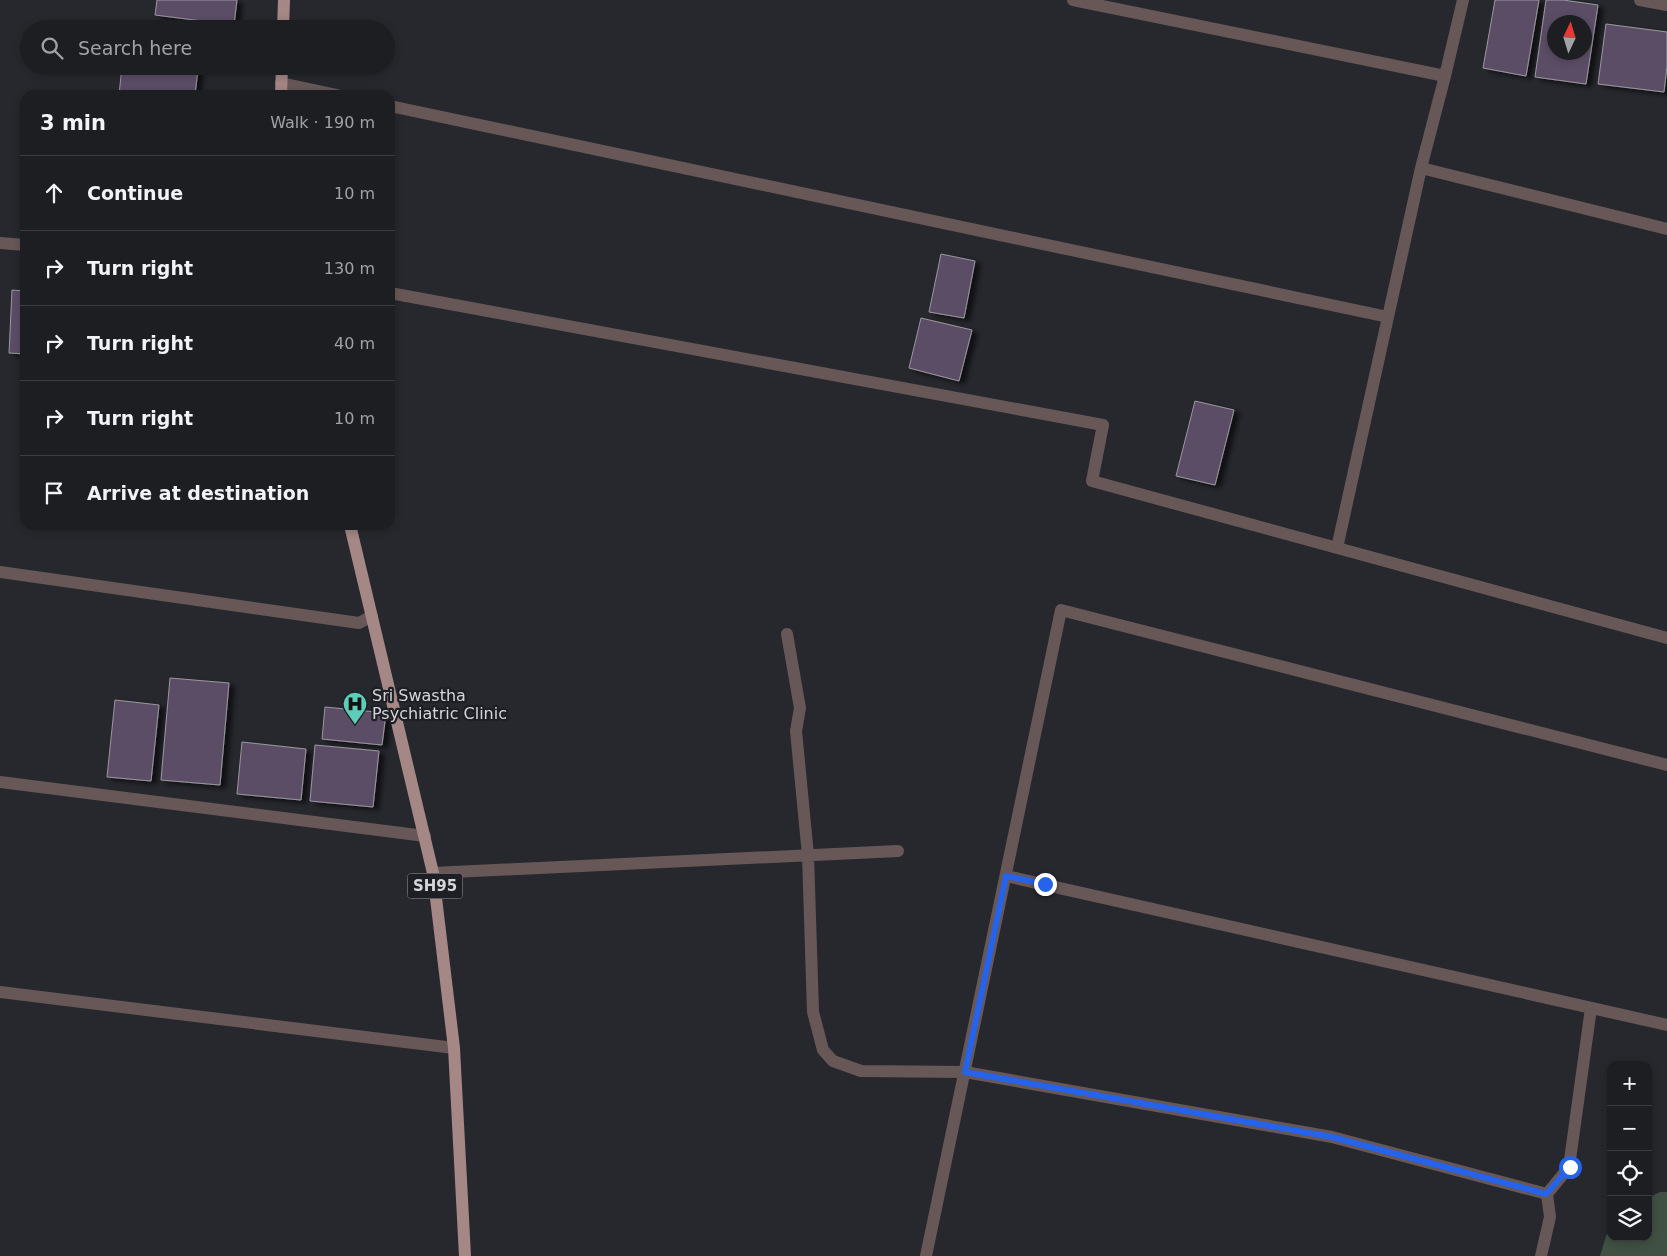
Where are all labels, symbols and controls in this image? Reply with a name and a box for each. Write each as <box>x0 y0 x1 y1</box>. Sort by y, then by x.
north arrow <box>1547 15 1592 60</box>
search box <box>20 20 395 75</box>
icon: search <box>38 34 66 62</box>
text: Search here <box>78 37 192 59</box>
text: 3 min <box>40 111 106 135</box>
text: Walk · 190 m <box>270 113 375 132</box>
icon: ahead <box>40 179 68 207</box>
text: Continue <box>87 182 183 204</box>
text: 10 m <box>334 184 375 203</box>
icon: right <box>40 254 68 282</box>
text: Turn right <box>87 257 193 279</box>
text: 130 m <box>324 259 375 278</box>
icon: right <box>40 329 68 357</box>
text: Turn right <box>87 332 193 354</box>
text: 40 m <box>334 334 375 353</box>
icon: right <box>40 404 68 432</box>
text: Turn right <box>87 407 193 429</box>
text: 10 m <box>334 409 375 428</box>
icon: arrive <box>40 479 68 507</box>
text: Arrive at destination <box>87 482 309 504</box>
place label: Sri Swastha Psychiatric Clinic <box>372 686 507 723</box>
hospital icon: Sri Swastha Psychiatric Clinic <box>342 691 368 725</box>
route end <box>1034 873 1057 896</box>
road number: SH95 <box>408 874 462 898</box>
map controls <box>1607 1061 1652 1241</box>
button: + <box>1607 1061 1652 1106</box>
button: − <box>1607 1106 1652 1151</box>
button: locate <box>1607 1151 1652 1196</box>
route start <box>1559 1156 1582 1179</box>
button: layers <box>1607 1196 1652 1241</box>

